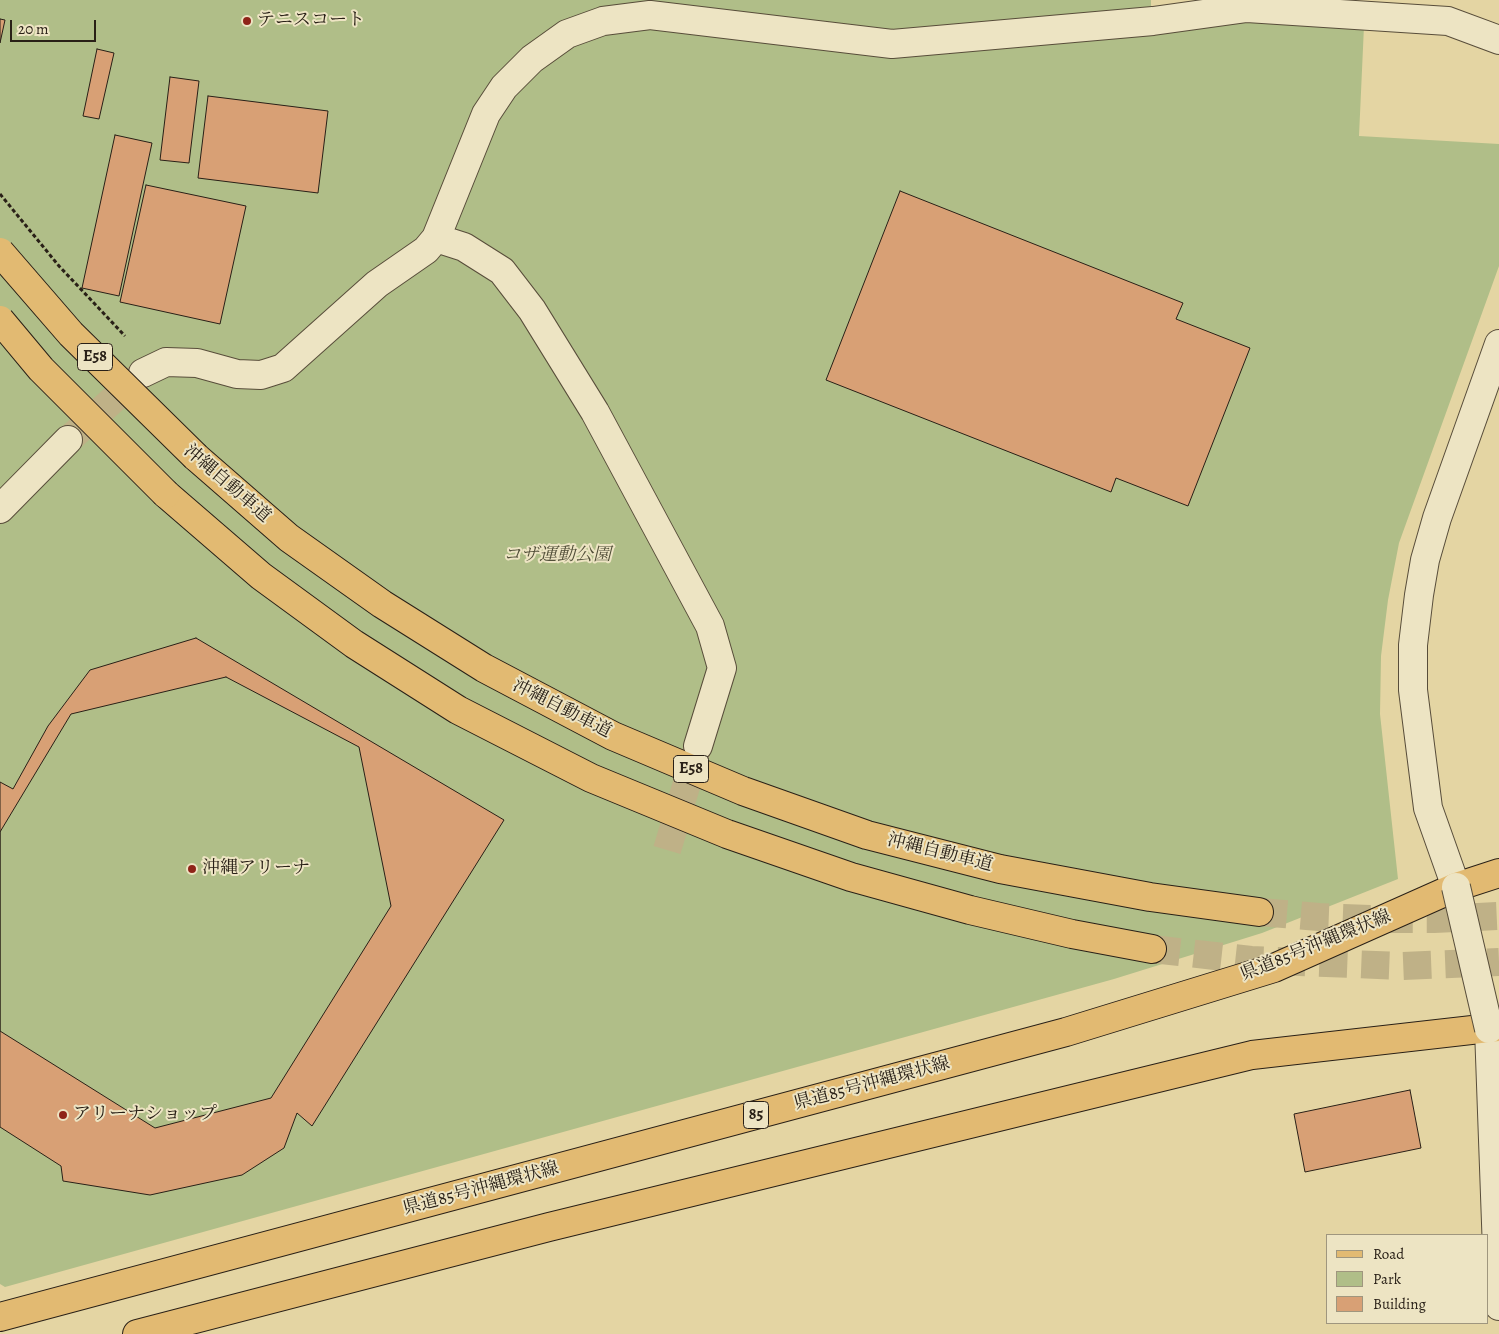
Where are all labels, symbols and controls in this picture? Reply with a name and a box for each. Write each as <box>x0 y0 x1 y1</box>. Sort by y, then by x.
scale bar <box>12 10 99 42</box>
place label: テニスコート <box>257 10 365 32</box>
marker: テニスコート <box>241 15 253 27</box>
text: 20 m <box>18 19 49 39</box>
road number: E58 <box>78 344 112 371</box>
street label: 沖縄自動車道 <box>179 440 275 528</box>
park label: コザ運動公園 <box>503 545 611 567</box>
street label: 沖縄自動車道 <box>509 675 615 743</box>
road number: E58 <box>674 756 708 782</box>
street label: 沖縄自動車道 <box>885 829 995 877</box>
place label: 沖縄アリーナ <box>202 858 310 880</box>
marker: 沖縄アリーナ <box>186 863 198 875</box>
street label: 県道85号沖縄環状線 <box>1238 906 1394 986</box>
street label: 県道85号沖縄環状線 <box>792 1053 952 1115</box>
road number: 85 <box>744 1102 768 1128</box>
place label: アリーナショップ <box>73 1104 217 1126</box>
marker: アリーナショップ <box>57 1109 69 1121</box>
street label: 県道85号沖縄環状線 <box>401 1158 561 1220</box>
legend <box>1326 1234 1489 1324</box>
text: Road <box>1373 1244 1404 1264</box>
text: Park <box>1373 1269 1401 1289</box>
text: Building <box>1373 1294 1426 1314</box>

